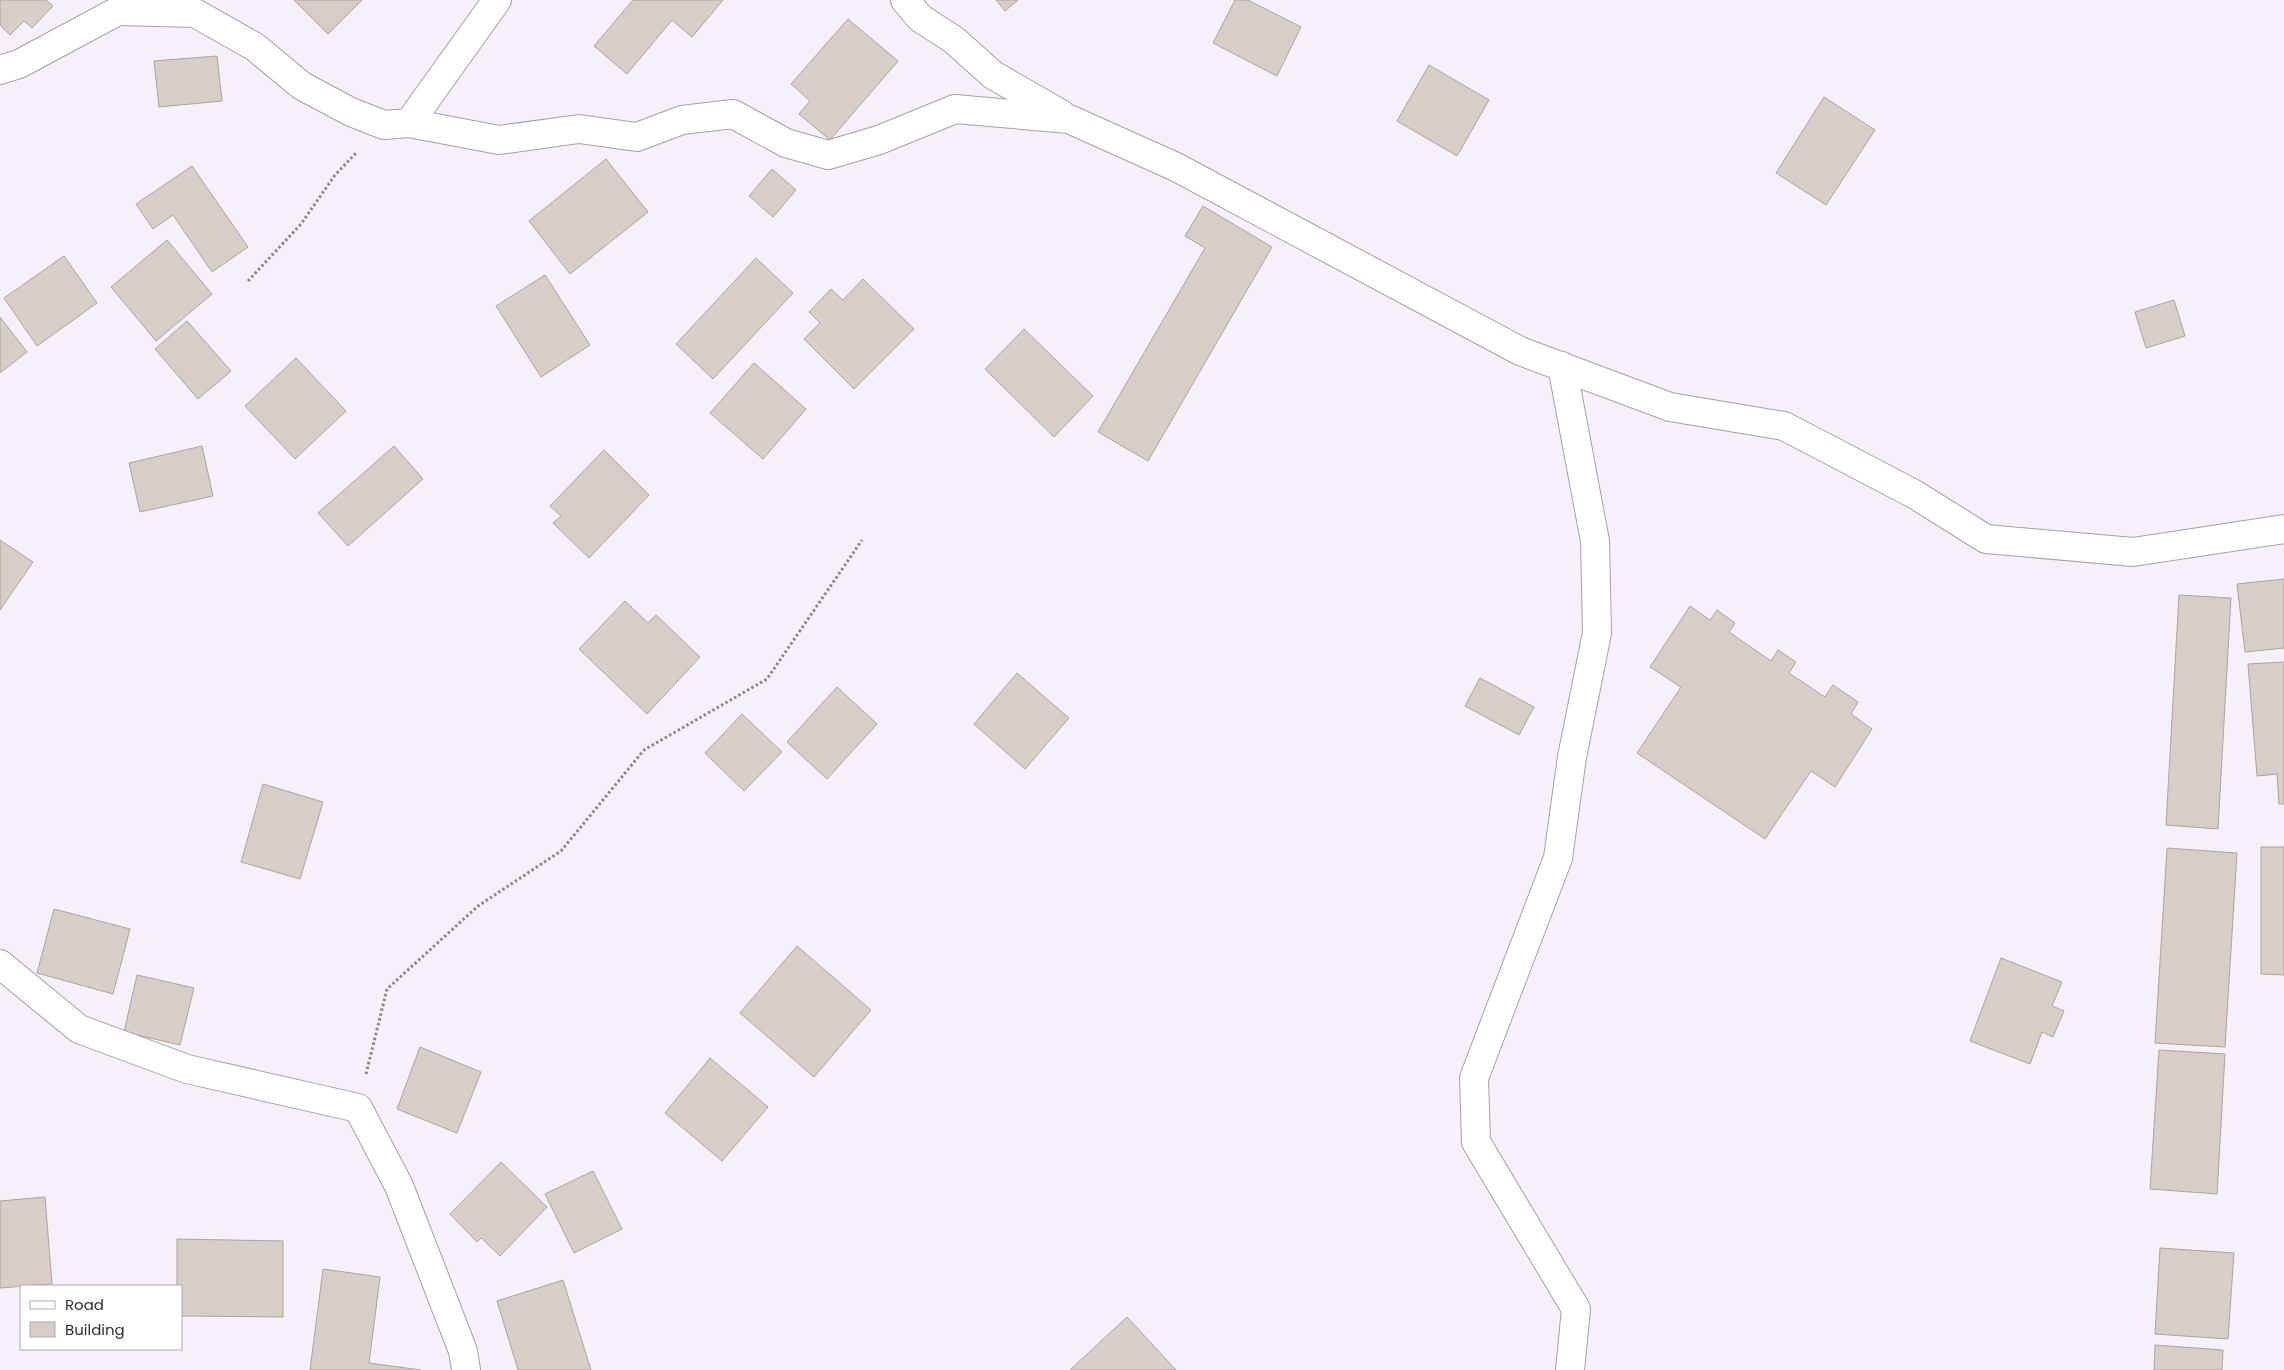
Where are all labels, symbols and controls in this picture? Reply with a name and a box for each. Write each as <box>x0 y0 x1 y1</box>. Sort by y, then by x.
legend <box>20 1285 182 1350</box>
text: Road <box>65 1294 104 1315</box>
text: Building <box>65 1319 125 1340</box>

